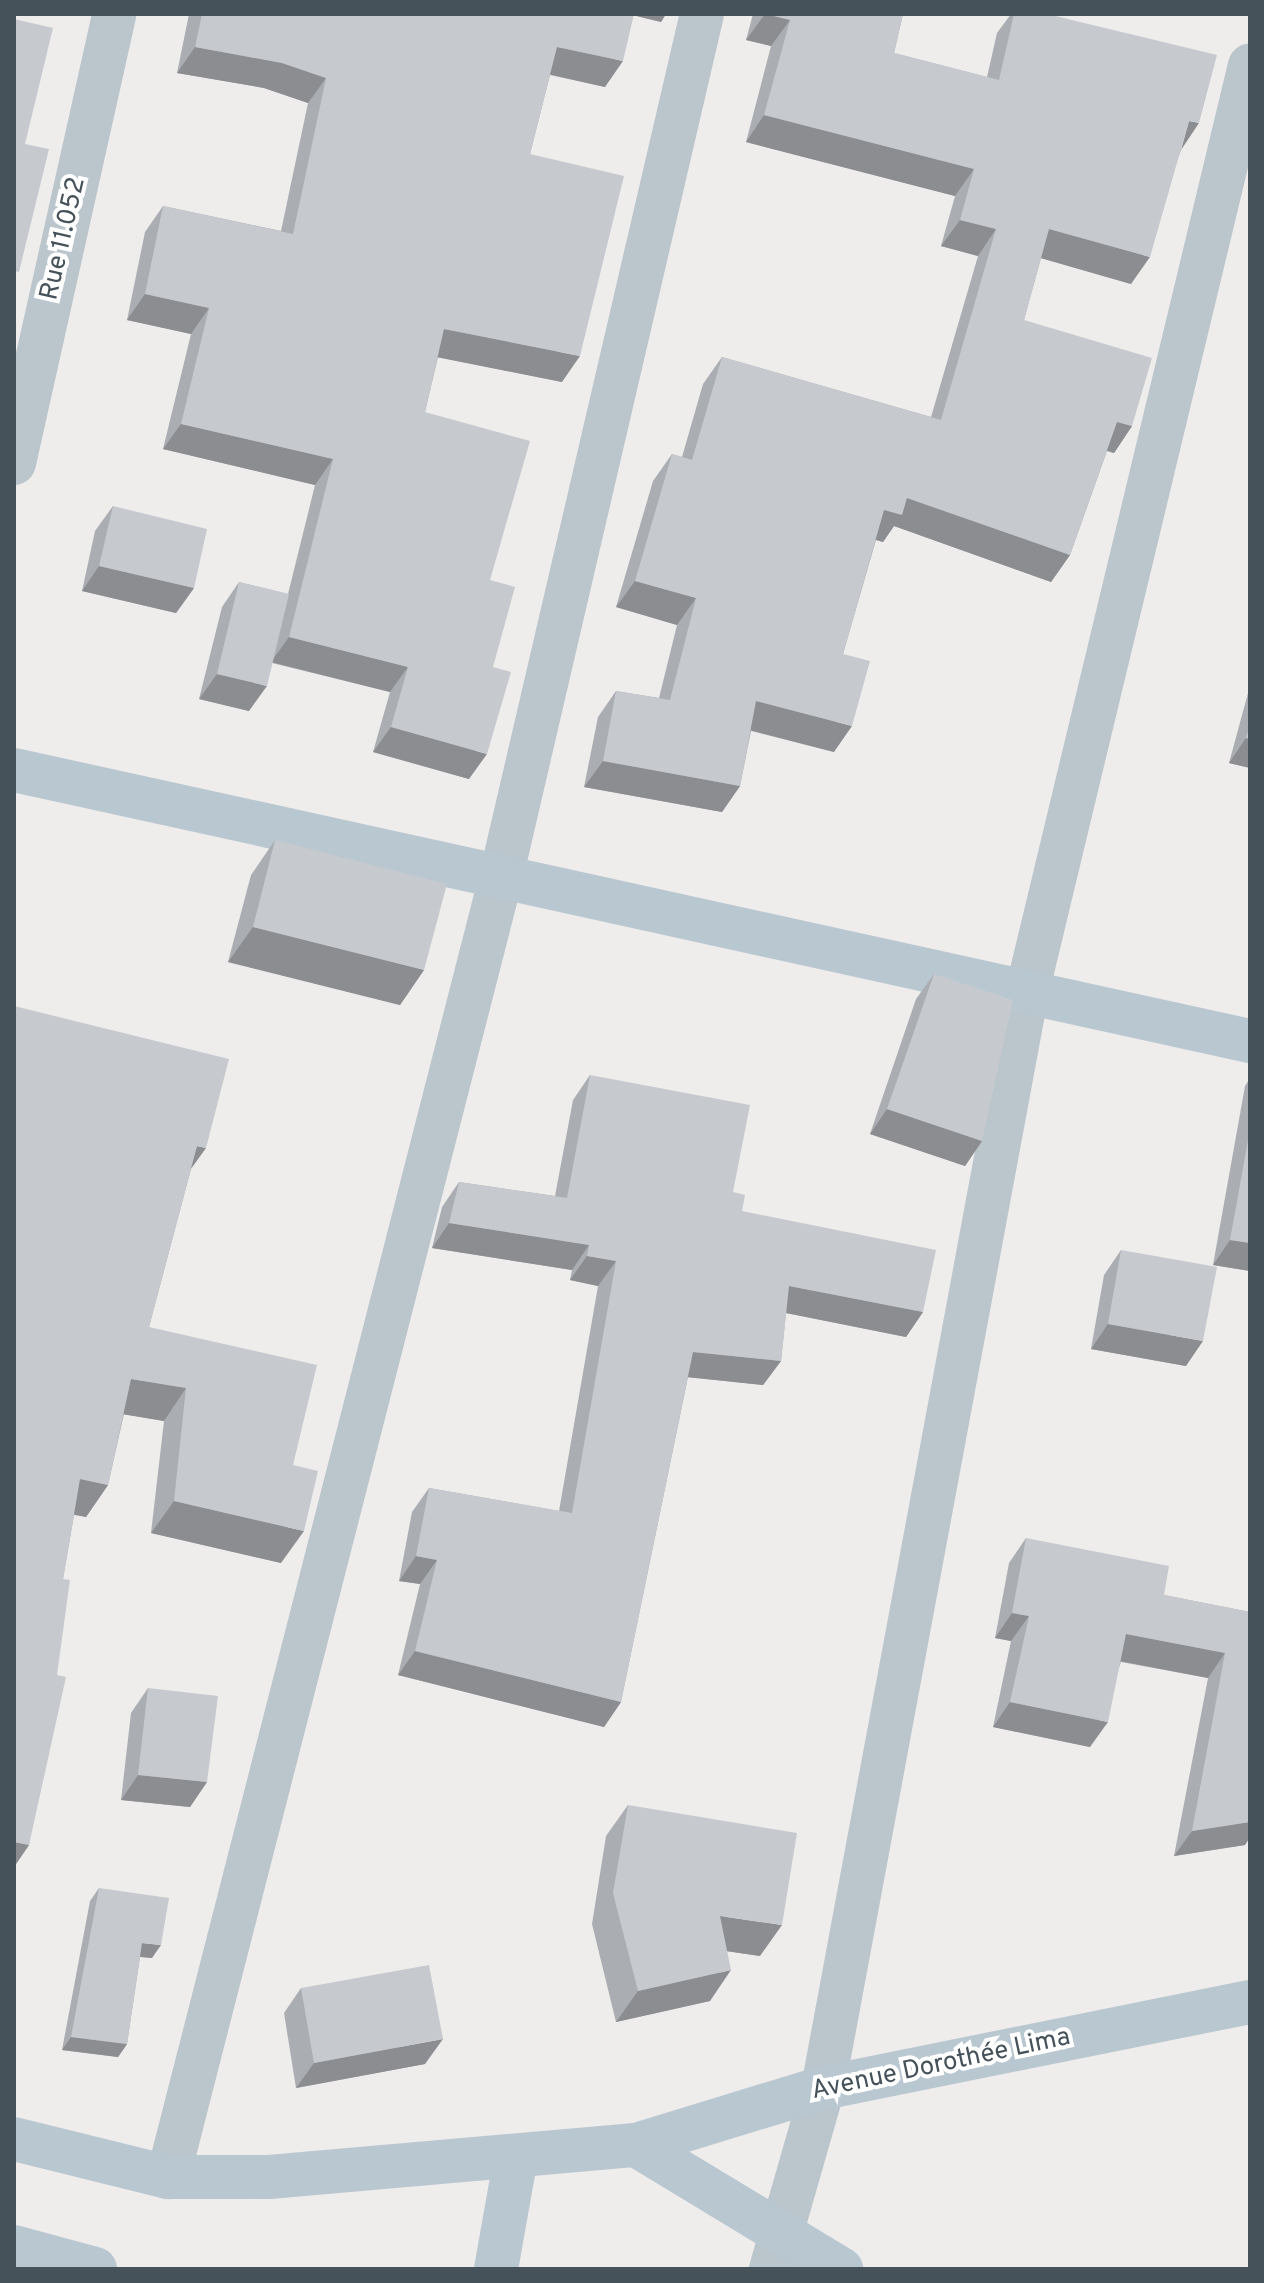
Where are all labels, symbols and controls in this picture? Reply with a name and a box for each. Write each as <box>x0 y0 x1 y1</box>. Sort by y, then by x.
street label: Rue 11.052 <box>35 174 93 304</box>
street label: Avenue Dorothée Lima <box>809 2022 1073 2108</box>

